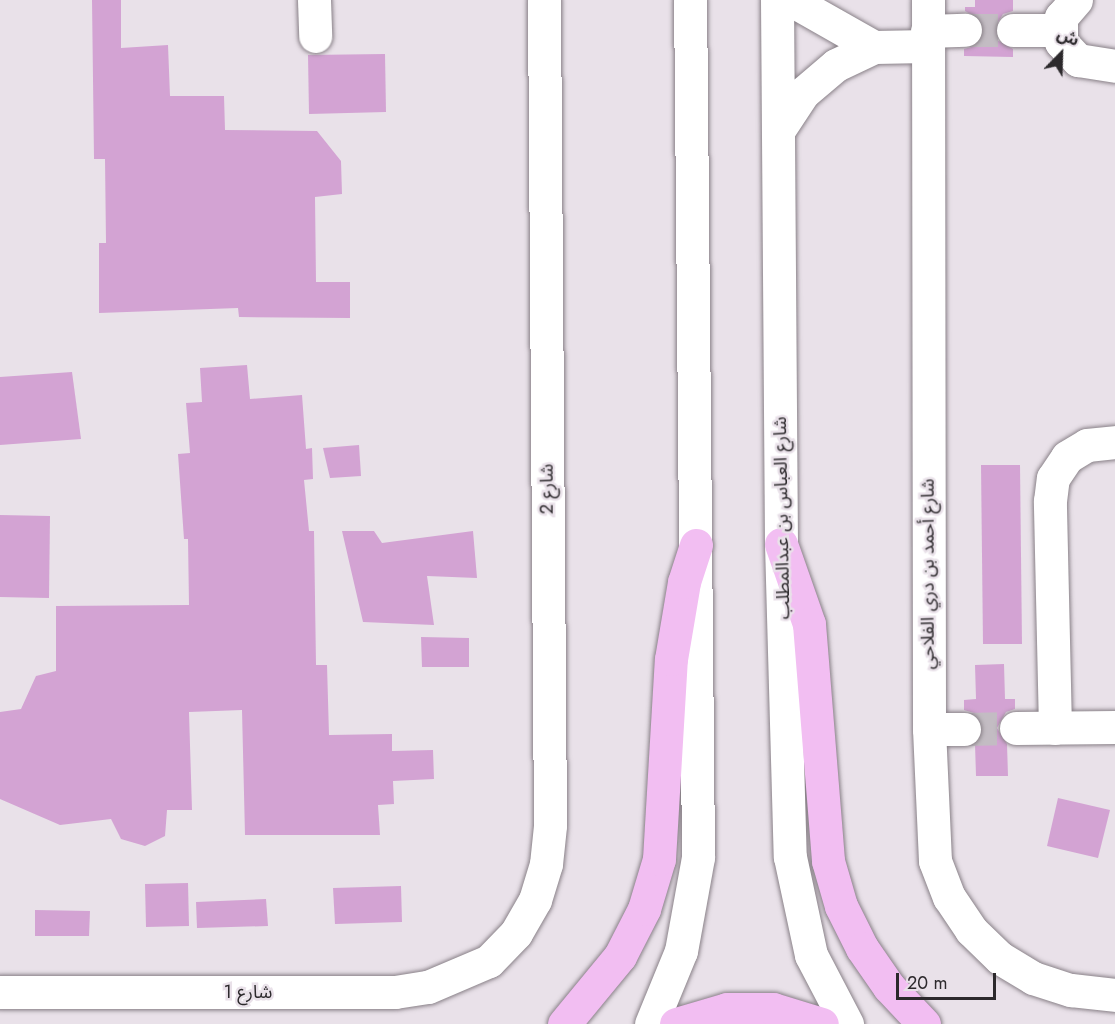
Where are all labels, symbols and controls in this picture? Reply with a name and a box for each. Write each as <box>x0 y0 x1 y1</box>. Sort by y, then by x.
text: ش <box>1054 22 1083 52</box>
north arrow <box>1031 24 1091 84</box>
street label: شارع العباس بن عبدالمطلب <box>769 416 795 620</box>
street label: شارع 2 <box>536 464 558 514</box>
street label: شارع أحمد بن دري الفلاحي <box>917 479 939 669</box>
scale bar <box>899 961 1000 999</box>
text: 20 m <box>907 970 947 996</box>
street label: شارع 1 <box>224 981 272 1003</box>

